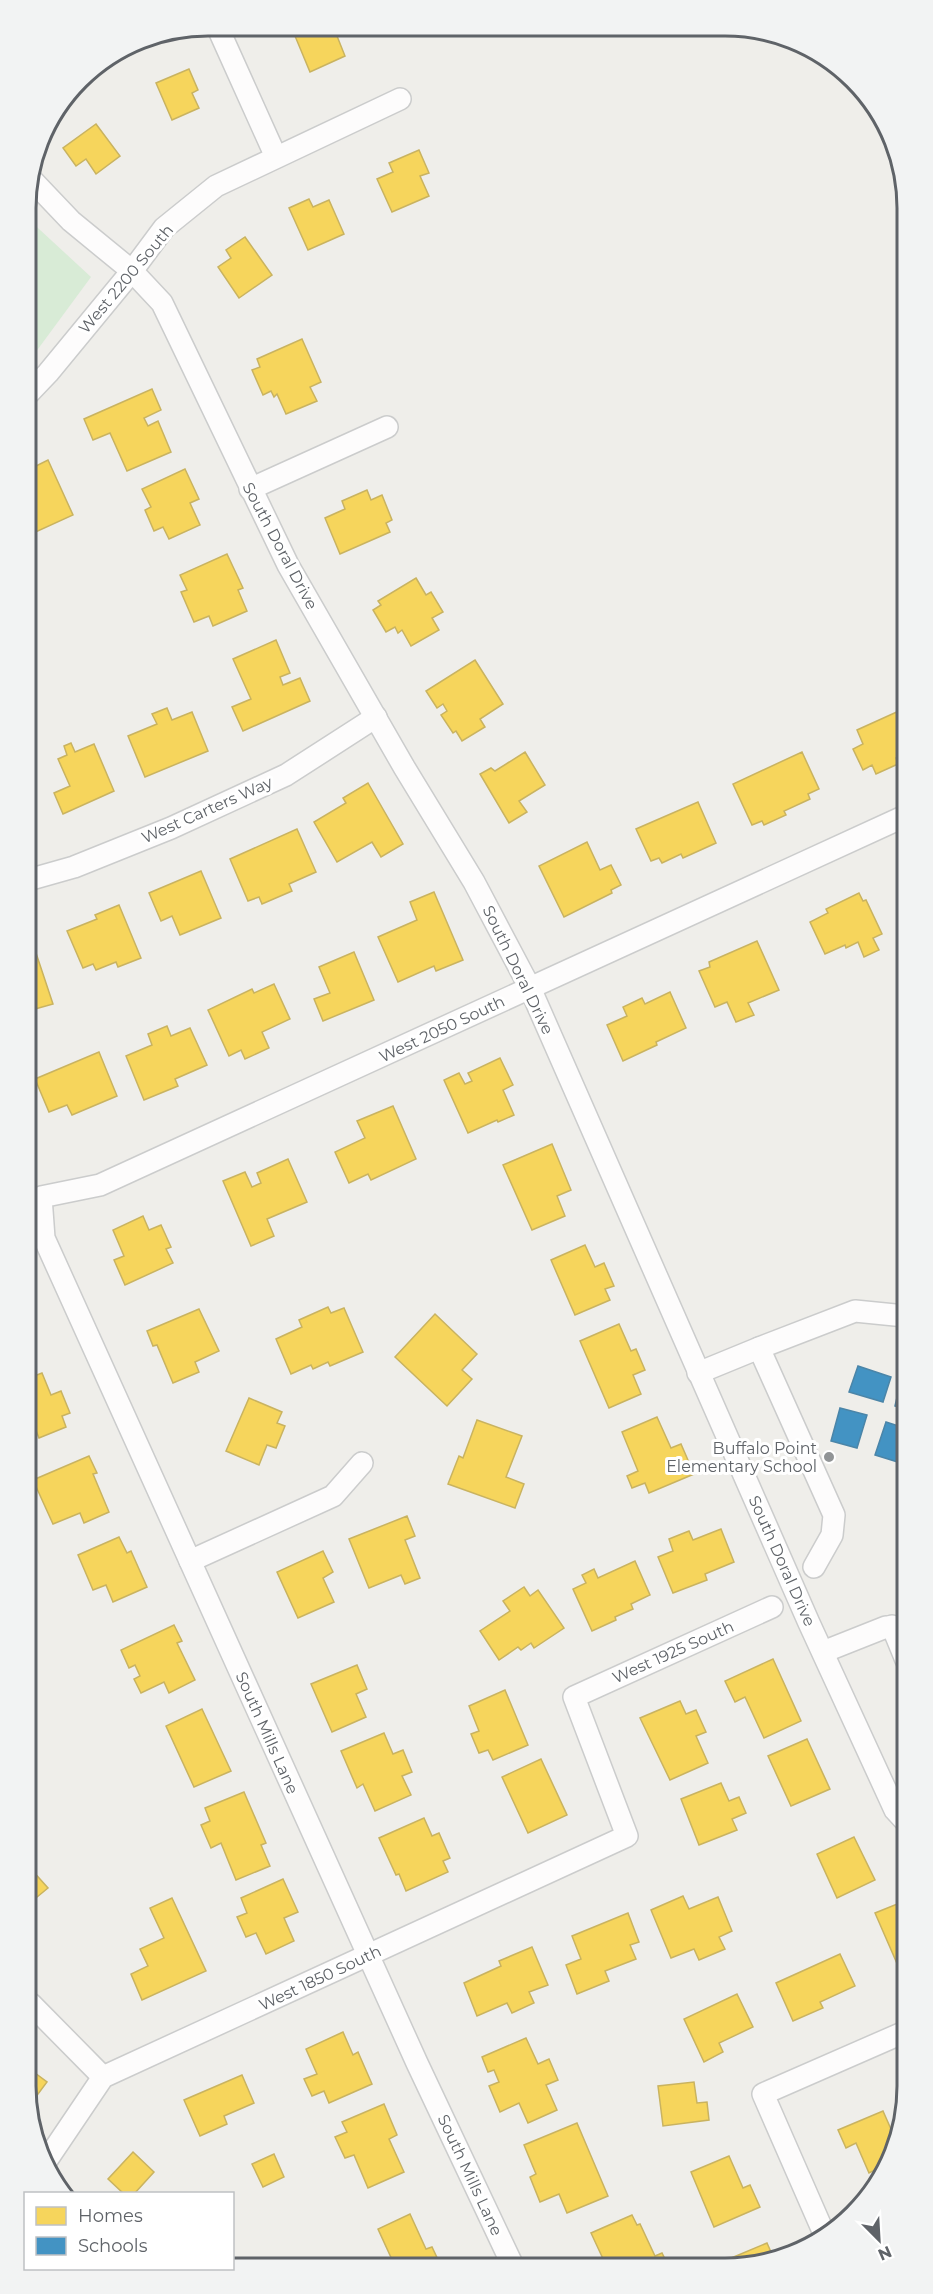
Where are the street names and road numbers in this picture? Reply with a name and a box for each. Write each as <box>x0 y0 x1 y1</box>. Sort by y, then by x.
street label: West 2200 South <box>75 221 177 337</box>
street label: South Doral Drive <box>239 479 321 613</box>
street label: West Carters Way <box>139 772 276 847</box>
street label: South Doral Drive <box>479 902 557 1038</box>
street label: West 2050 South <box>376 992 508 1066</box>
street label: South Doral Drive <box>745 1493 819 1629</box>
street label: West 1925 South <box>609 1617 737 1687</box>
street label: South Mills Lane <box>232 1669 302 1797</box>
street label: West 1850 South <box>256 1941 384 2015</box>
street label: South Mills Lane <box>434 2111 506 2239</box>

